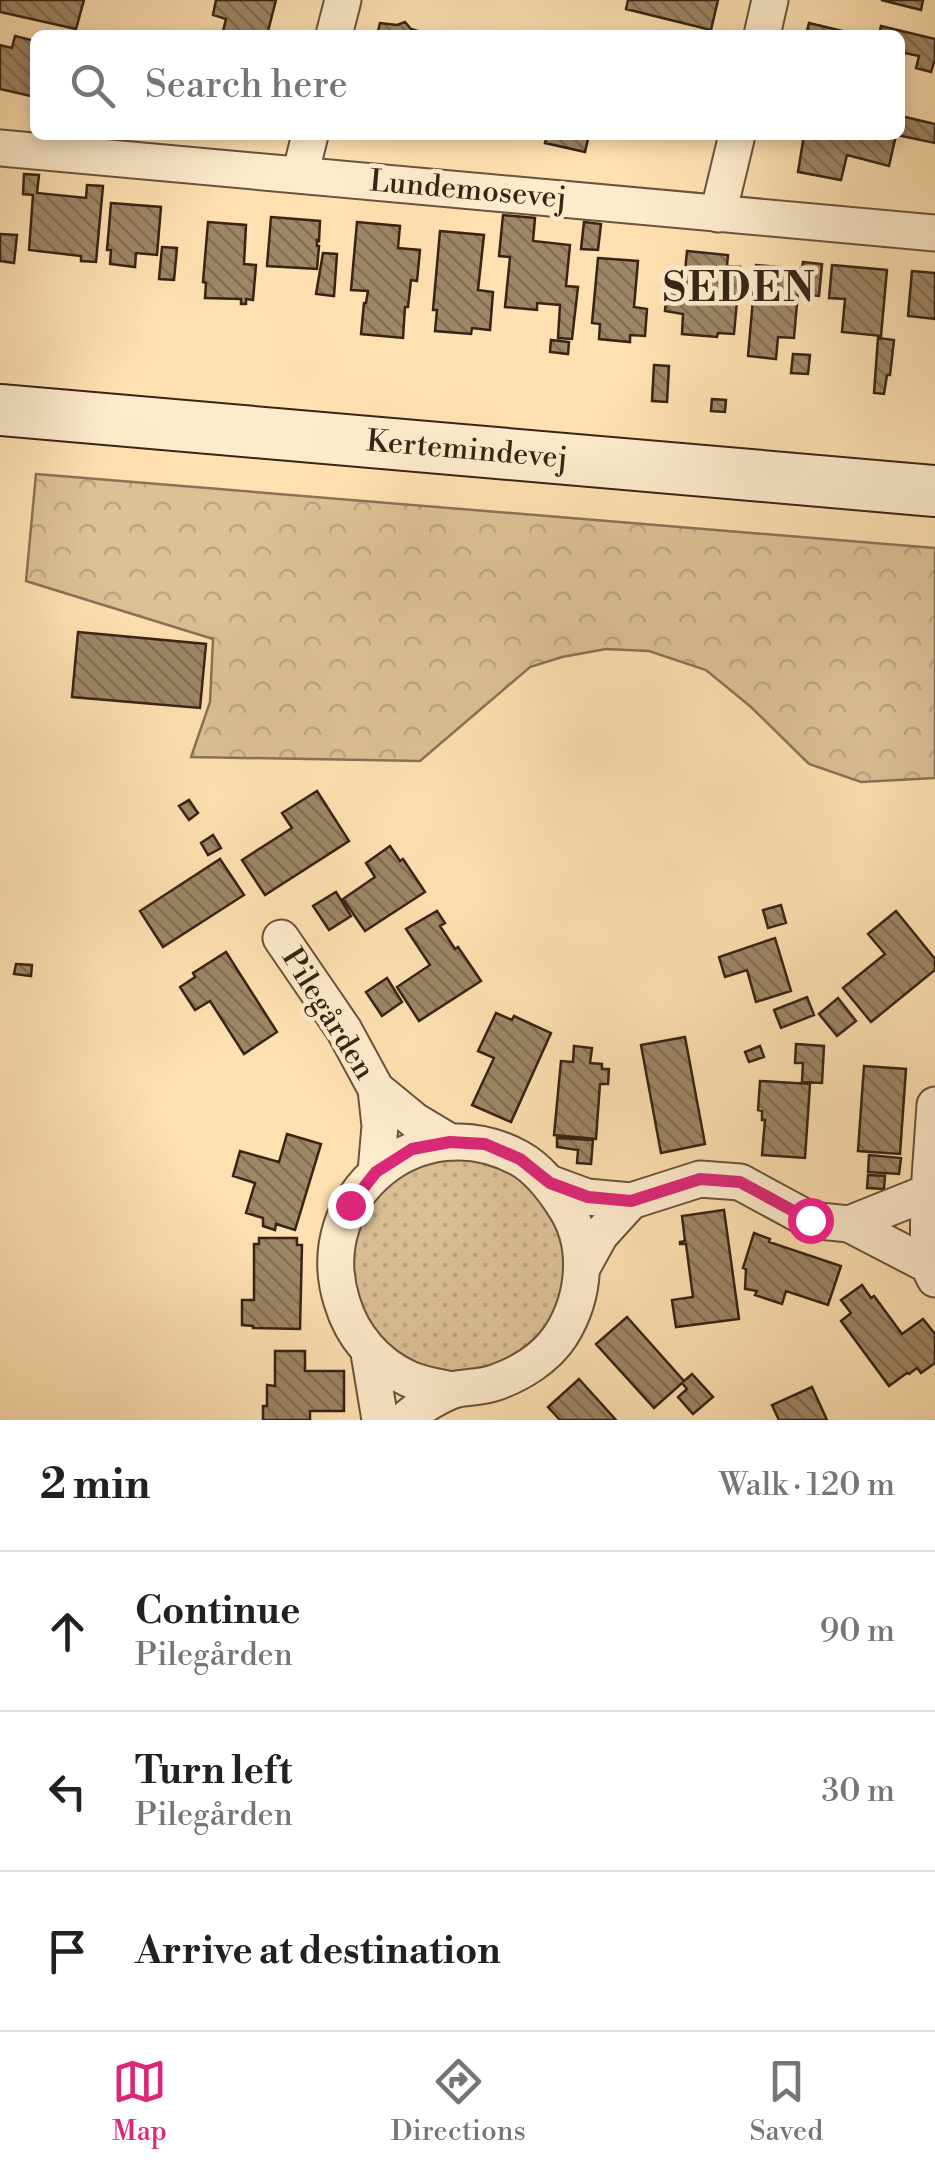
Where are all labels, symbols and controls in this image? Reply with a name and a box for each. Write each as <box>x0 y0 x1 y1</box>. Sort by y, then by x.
search box <box>30 30 905 140</box>
icon: search <box>65 58 120 113</box>
text: Search here <box>145 62 348 109</box>
street label: Lundemosevej <box>368 162 568 218</box>
district label: SEDEN <box>663 264 817 314</box>
street label: Kertemindevej <box>365 422 569 478</box>
street label: Pilegården <box>273 941 383 1087</box>
route end <box>328 1183 374 1229</box>
route start <box>788 1198 834 1244</box>
text: 2 min <box>40 1459 150 1512</box>
text: Walk · 120 m <box>719 1465 895 1505</box>
text: Continue <box>135 1588 300 1635</box>
icon: ahead <box>40 1604 95 1659</box>
text: 90 m <box>820 1611 895 1651</box>
text: Pilegården <box>135 1635 293 1675</box>
text: Turn left <box>135 1748 292 1795</box>
icon: left <box>40 1764 95 1819</box>
text: 30 m <box>821 1771 895 1811</box>
text: Pilegården <box>135 1795 293 1835</box>
icon: arrive <box>40 1924 95 1979</box>
text: Arrive at destination <box>135 1928 501 1975</box>
tab: Map <box>112 2054 167 2149</box>
tab: Directions <box>391 2054 526 2149</box>
tab: Saved <box>750 2054 823 2149</box>

